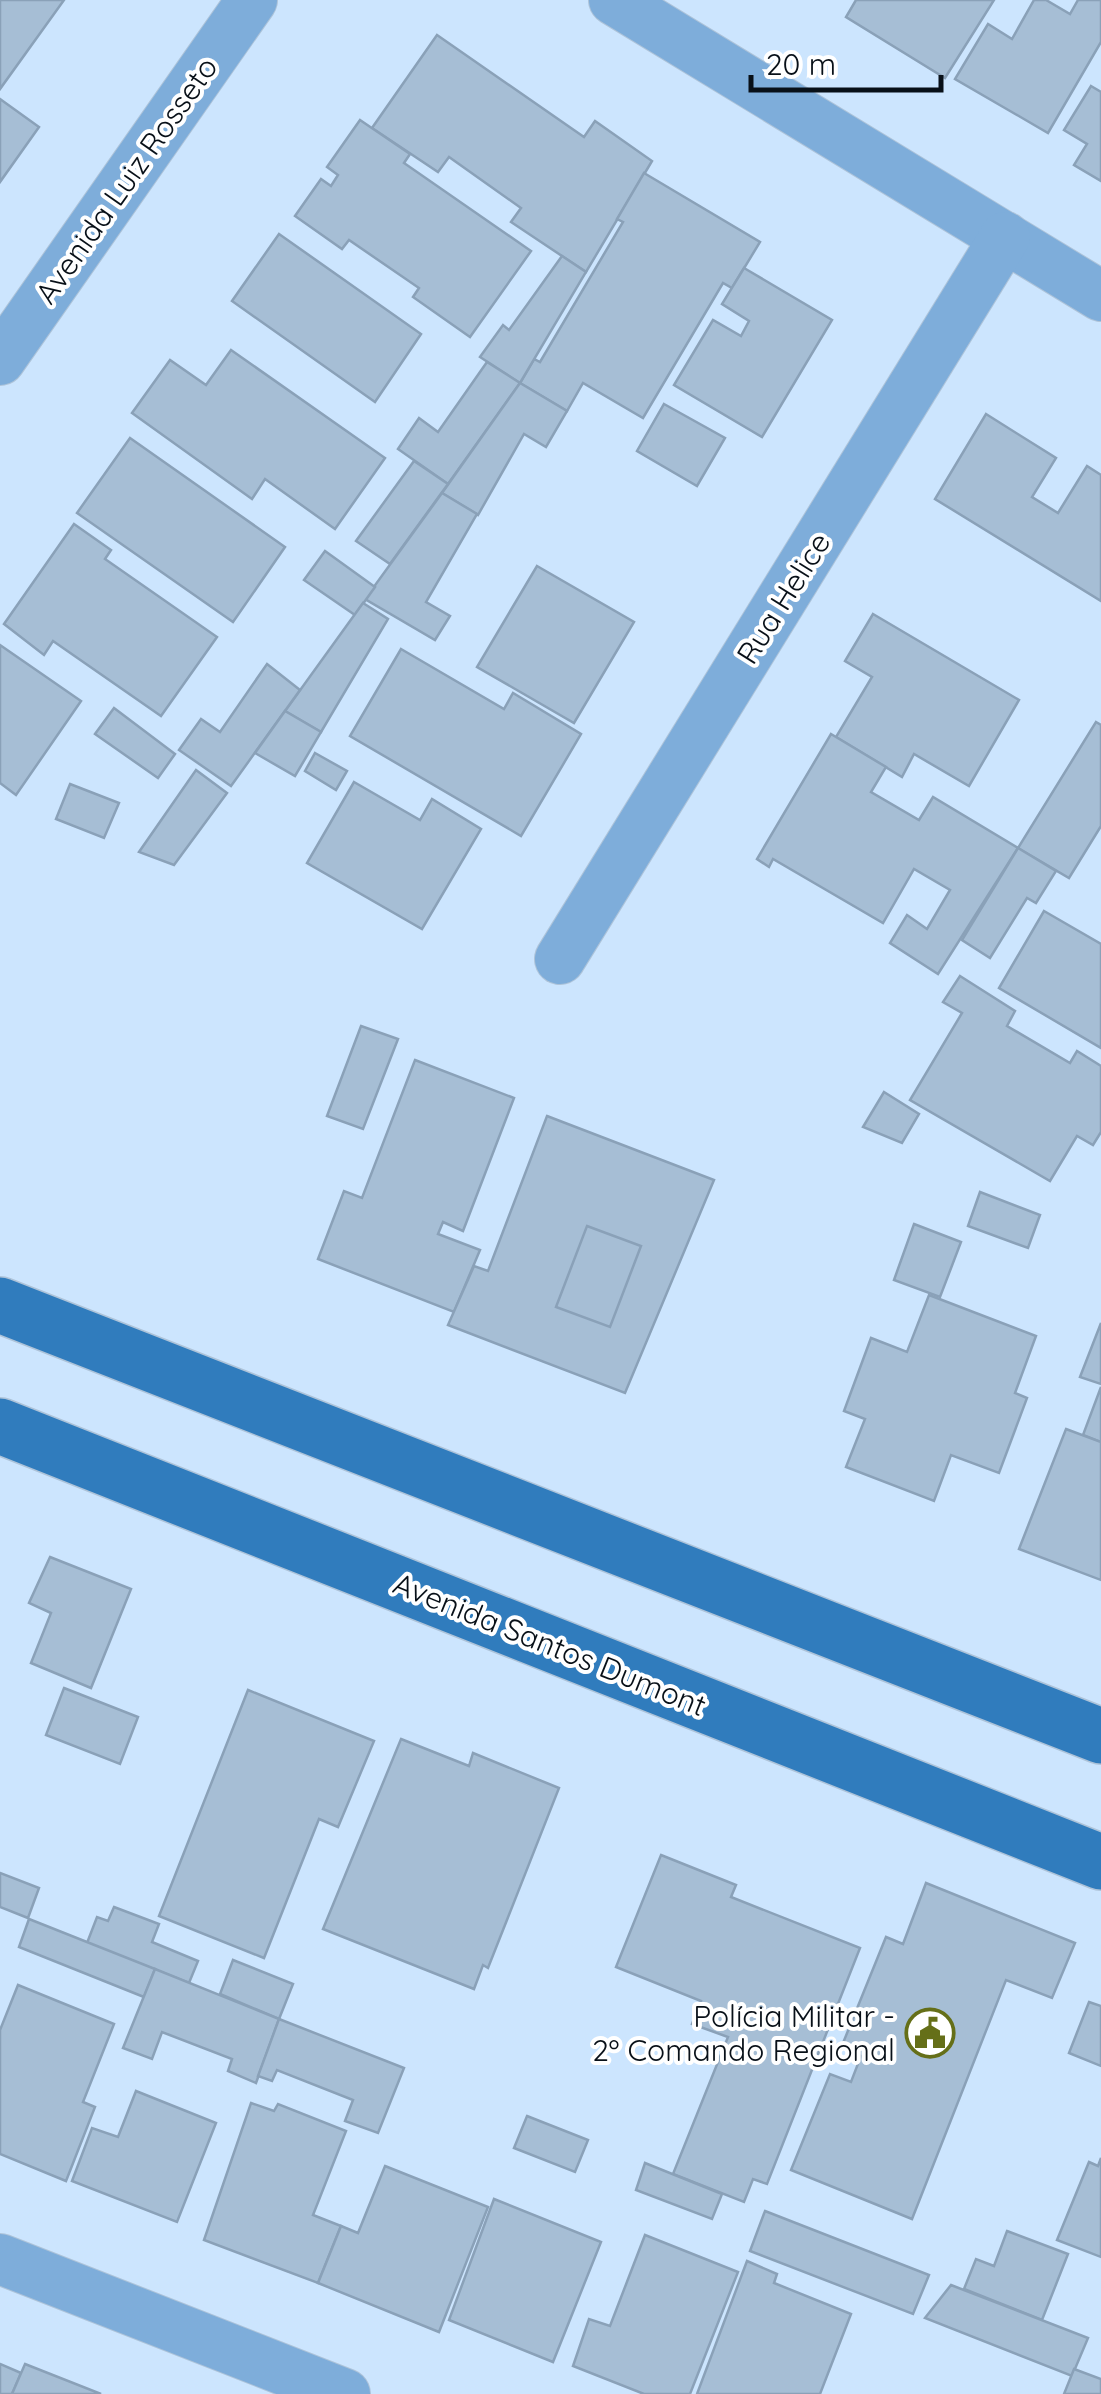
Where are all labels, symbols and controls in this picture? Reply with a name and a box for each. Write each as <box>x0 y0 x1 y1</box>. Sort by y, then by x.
scale bar <box>751 30 941 92</box>
text: 20 m <box>766 45 836 83</box>
street label: Avenida Luiz Rosseto <box>26 49 226 311</box>
street label: Rua Helice <box>728 525 838 671</box>
street label: Avenida Santos Dumont <box>388 1564 712 1724</box>
place label: Polícia Militar - 2º Comando Regional <box>592 1997 895 2069</box>
public building icon: Polícia Militar - 2º Comando Regional <box>904 2007 956 2059</box>

